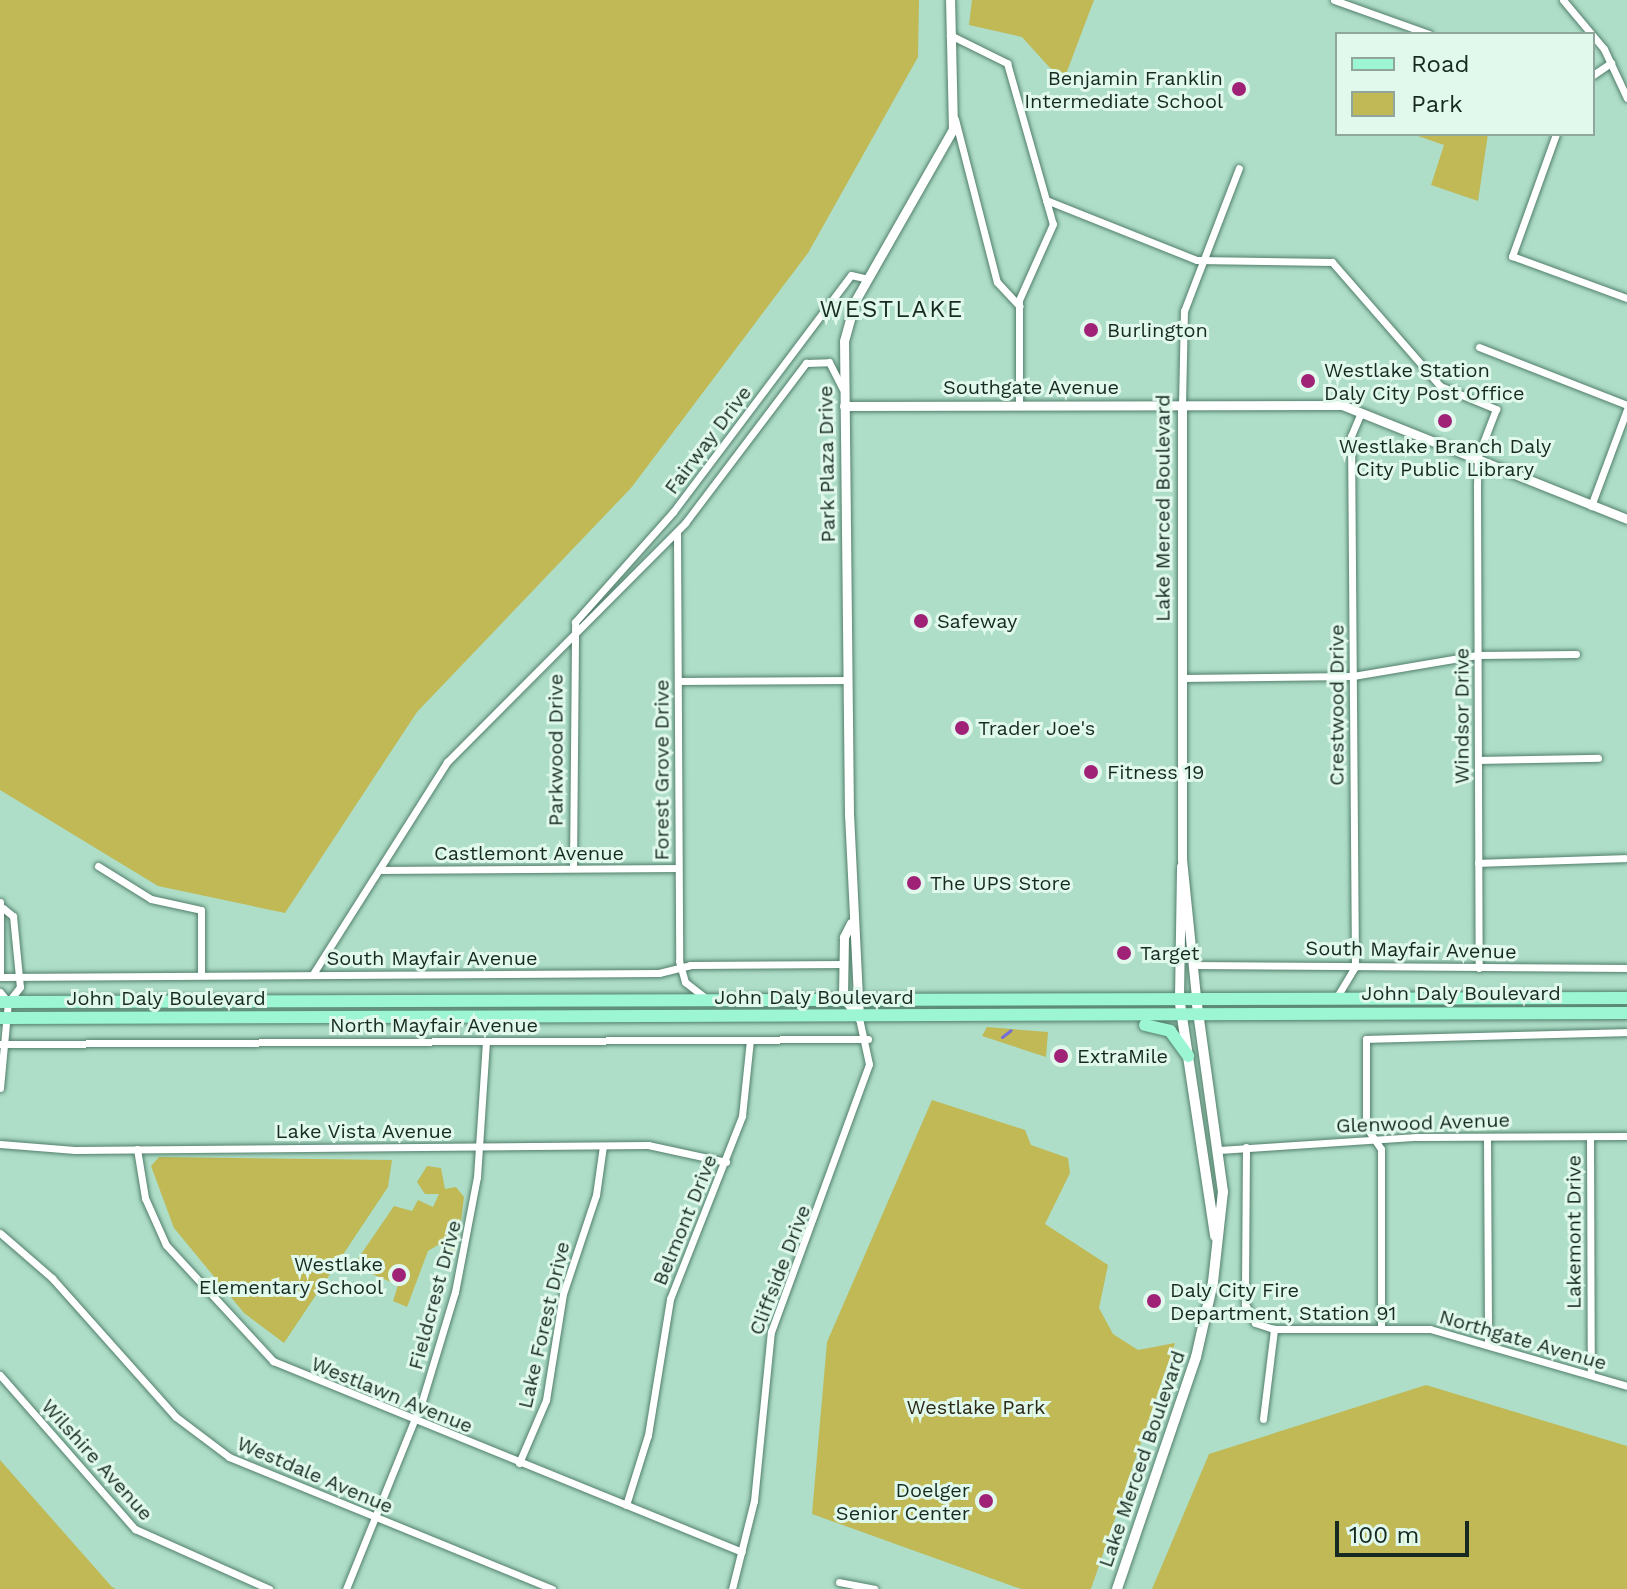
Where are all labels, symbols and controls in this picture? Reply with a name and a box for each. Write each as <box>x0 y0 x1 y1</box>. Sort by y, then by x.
legend <box>1335 32 1595 136</box>
text: Road <box>1411 50 1470 78</box>
place label: Benjamin Franklin Intermediate School <box>1024 66 1223 113</box>
marker: Benjamin Franklin Intermediate School <box>1230 80 1248 98</box>
text: Park <box>1411 90 1463 118</box>
district label: WESTLAKE <box>820 296 964 324</box>
place label: Burlington <box>1107 318 1208 342</box>
marker: Burlington <box>1082 321 1100 339</box>
place label: Westlake Station Daly City Post Office <box>1324 358 1526 405</box>
marker: Westlake Station Daly City Post Office <box>1299 372 1317 390</box>
street label: Southgate Avenue <box>943 375 1119 399</box>
street label: Fairway Drive <box>659 381 757 499</box>
street label: Park Plaza Drive <box>814 385 840 543</box>
street label: Lake Merced Boulevard <box>1151 394 1175 622</box>
marker: Westlake Branch Daly City Public Library <box>1436 412 1454 430</box>
place label: Westlake Branch Daly City Public Library <box>1339 434 1551 481</box>
place label: Safeway <box>937 609 1017 633</box>
marker: Safeway <box>912 612 930 630</box>
street label: Crestwood Drive <box>1325 624 1349 786</box>
street label: Windsor Drive <box>1450 648 1474 784</box>
street label: Parkwood Drive <box>544 674 568 826</box>
street label: Forest Grove Drive <box>650 679 674 861</box>
place label: Trader Joe's <box>978 716 1096 740</box>
marker: Trader Joe's <box>953 719 971 737</box>
place label: Fitness 19 <box>1107 760 1205 784</box>
marker: Fitness 19 <box>1082 763 1100 781</box>
street label: Castlemont Avenue <box>434 841 624 865</box>
place label: The UPS Store <box>930 871 1071 895</box>
marker: The UPS Store <box>905 874 923 892</box>
street label: South Mayfair Avenue <box>1305 936 1517 964</box>
place label: Target <box>1140 941 1199 965</box>
marker: Target <box>1115 944 1133 962</box>
street label: South Mayfair Avenue <box>326 946 538 970</box>
street label: John Daly Boulevard <box>1361 981 1561 1005</box>
street label: John Daly Boulevard <box>714 985 914 1009</box>
street label: John Daly Boulevard <box>66 986 266 1010</box>
street label: North Mayfair Avenue <box>329 1013 539 1037</box>
place label: ExtraMile <box>1077 1044 1168 1068</box>
marker: ExtraMile <box>1052 1047 1070 1065</box>
street label: Glenwood Avenue <box>1335 1108 1511 1138</box>
street label: Lake Vista Avenue <box>275 1119 453 1143</box>
street label: Belmont Drive <box>648 1151 722 1289</box>
street label: Lakemont Drive <box>1562 1155 1586 1309</box>
street label: Cliffside Drive <box>744 1202 816 1338</box>
street label: Fieldcrest Drive <box>404 1218 466 1372</box>
street label: Lake Forest Drive <box>513 1239 575 1411</box>
place label: Westlake Elementary School <box>198 1252 383 1299</box>
marker: Westlake Elementary School <box>390 1266 408 1284</box>
place label: Daly City Fire Department, Station 91 <box>1170 1278 1396 1325</box>
marker: Daly City Fire Department, Station 91 <box>1145 1292 1163 1310</box>
street label: Northgate Avenue <box>1436 1305 1610 1375</box>
street label: Lake Merced Boulevard <box>1094 1347 1190 1571</box>
street label: Westlawn Avenue <box>307 1351 477 1439</box>
street label: Wilshire Avenue <box>36 1394 158 1526</box>
park label: Westlake Park <box>907 1395 1045 1419</box>
street label: Westdale Avenue <box>233 1431 397 1519</box>
place label: Doelger Senior Center <box>835 1478 970 1525</box>
marker: Doelger Senior Center <box>977 1492 995 1510</box>
scale bar <box>1339 1505 1473 1555</box>
text: 100 m <box>1349 1521 1419 1549</box>

